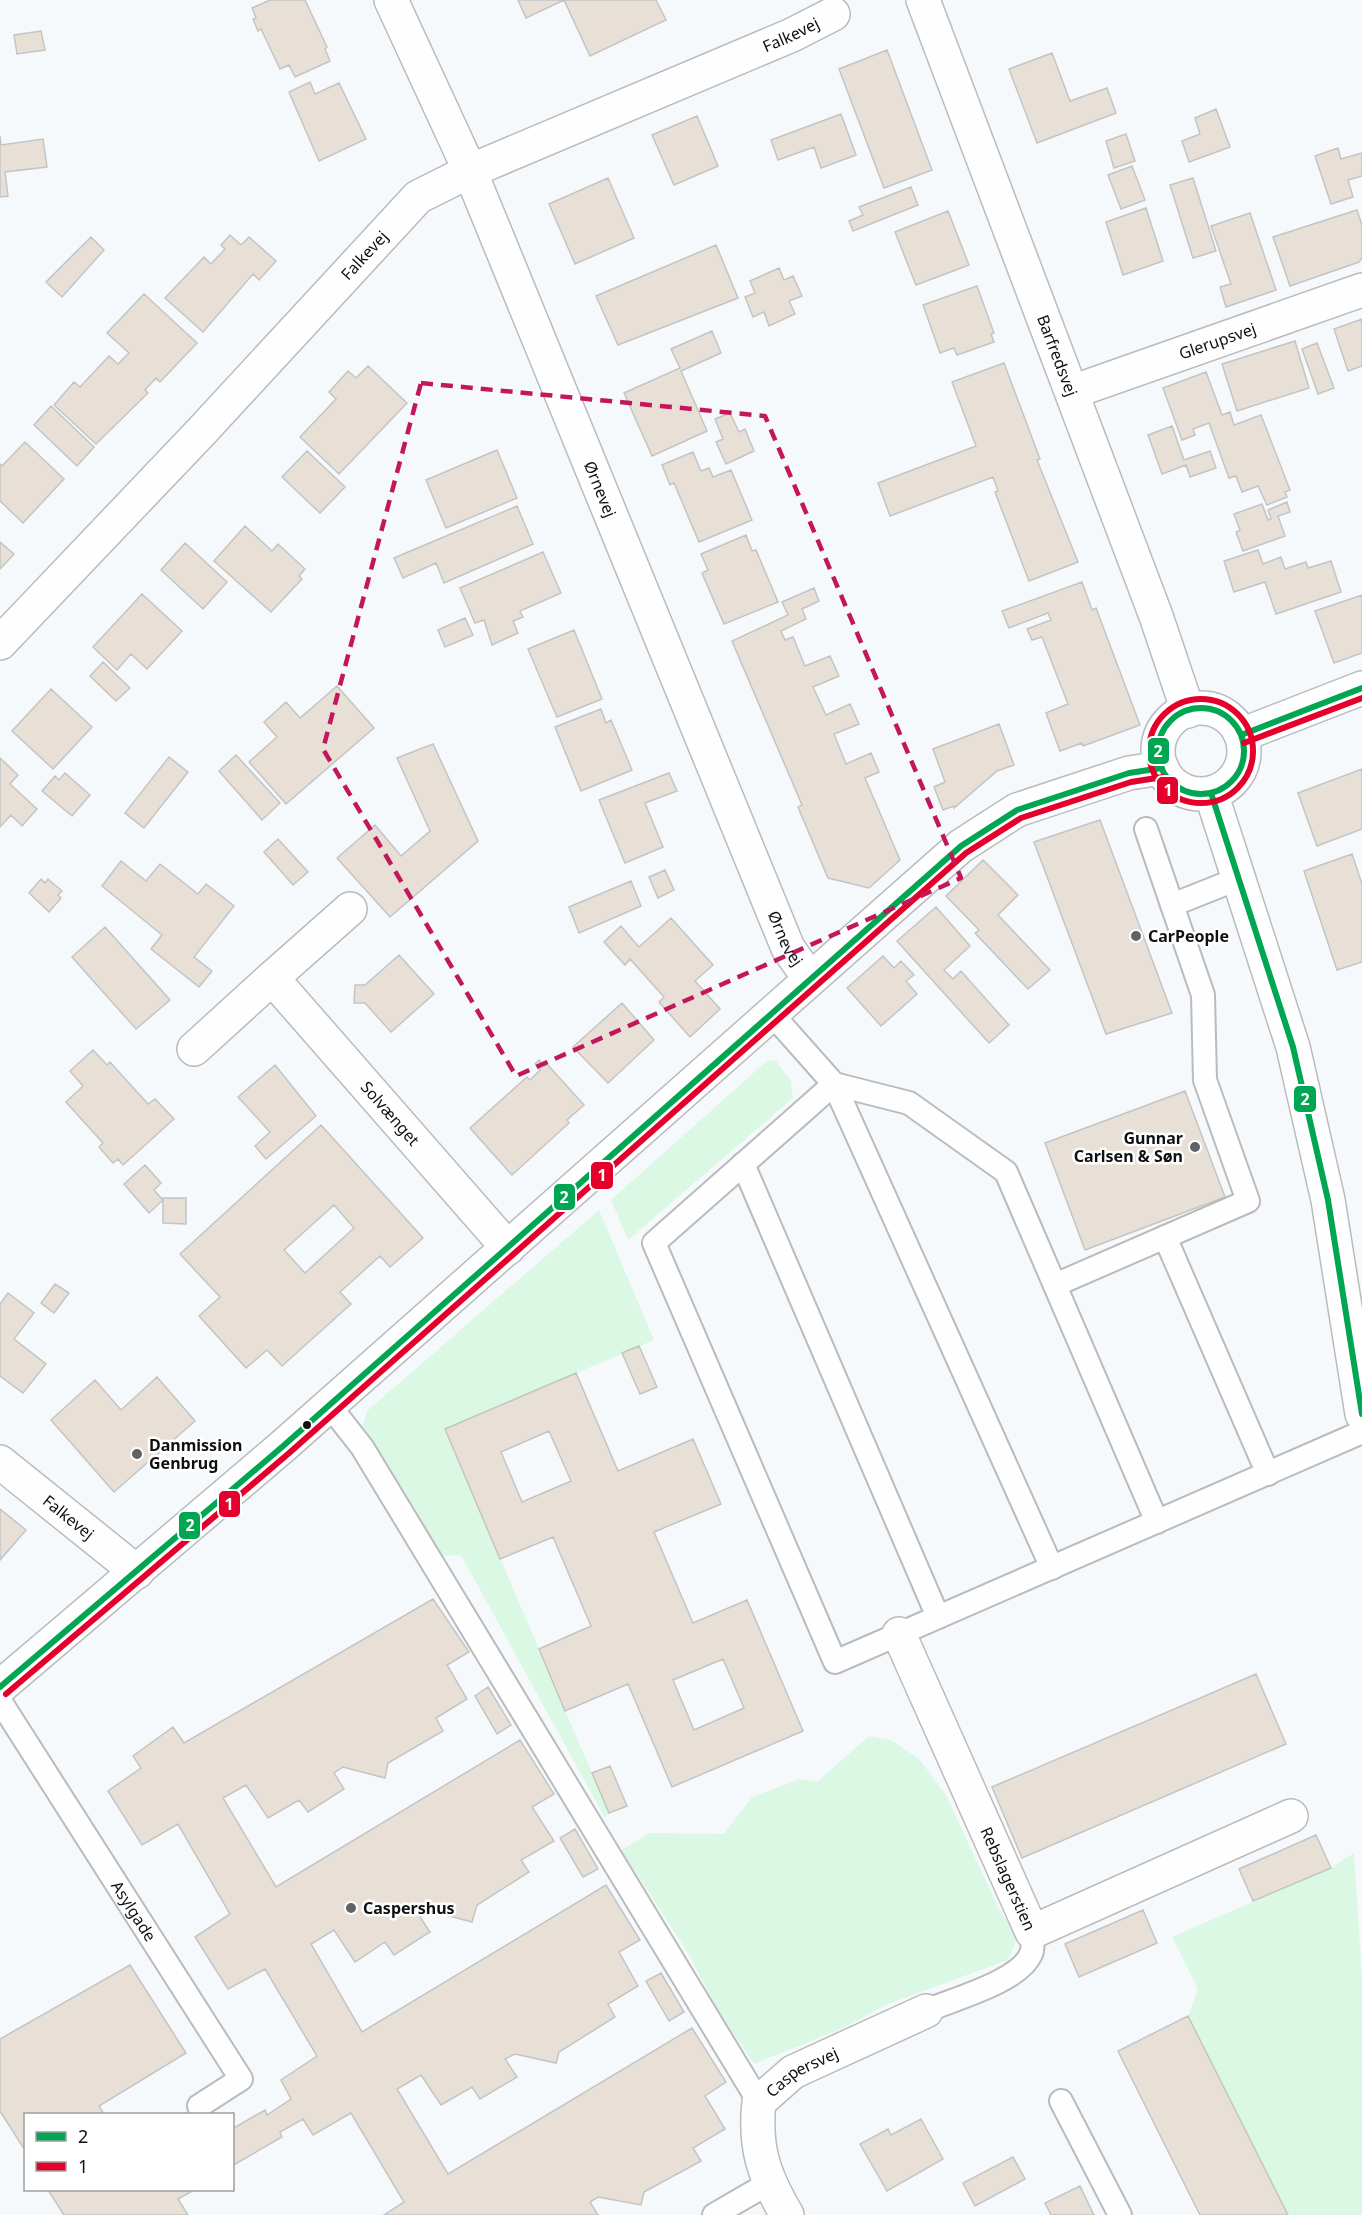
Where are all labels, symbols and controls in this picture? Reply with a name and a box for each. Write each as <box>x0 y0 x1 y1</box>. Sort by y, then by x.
street label: Falkevej <box>759 12 823 57</box>
street label: Falkevej <box>336 226 393 285</box>
street label: Barfredsvej <box>1032 311 1083 399</box>
street label: Glerupsvej <box>1176 317 1259 365</box>
street label: Ørnevej <box>579 458 622 521</box>
line badge: 2 <box>1147 737 1170 765</box>
text: 2 <box>1153 740 1163 762</box>
line badge: 1 <box>1156 776 1179 805</box>
text: 1 <box>1163 779 1173 801</box>
street label: Ørnevej <box>763 907 808 970</box>
place label: CarPeople <box>1148 925 1229 947</box>
marker: CarPeople <box>1129 929 1143 943</box>
street label: Solvænget <box>356 1076 425 1151</box>
line badge: 2 <box>1293 1085 1317 1113</box>
text: 2 <box>1300 1088 1310 1110</box>
place label: Gunnar Carlsen & Søn <box>1074 1127 1183 1167</box>
marker: Gunnar Carlsen & Søn <box>1188 1140 1202 1154</box>
line badge: 1 <box>590 1161 614 1190</box>
text: 1 <box>597 1164 607 1186</box>
line badge: 2 <box>553 1183 576 1211</box>
text: 2 <box>559 1186 569 1208</box>
unlabelled marker <box>301 1419 313 1431</box>
place label: Danmission Genbrug <box>149 1434 242 1474</box>
marker: Danmission Genbrug <box>130 1447 144 1461</box>
street label: Falkevej <box>38 1490 99 1544</box>
line badge: 1 <box>218 1490 241 1518</box>
text: 1 <box>224 1493 234 1515</box>
line badge: 2 <box>178 1511 201 1540</box>
text: 2 <box>185 1514 195 1536</box>
street label: Rebslagerstien <box>975 1823 1041 1934</box>
street label: Asylgade <box>106 1876 161 1946</box>
place label: Caspershus <box>363 1897 455 1919</box>
marker: Caspershus <box>344 1901 358 1915</box>
street label: Caspersvej <box>761 2042 842 2102</box>
legend <box>24 2113 234 2191</box>
text: 2 <box>78 2124 88 2148</box>
text: 1 <box>78 2154 88 2178</box>

